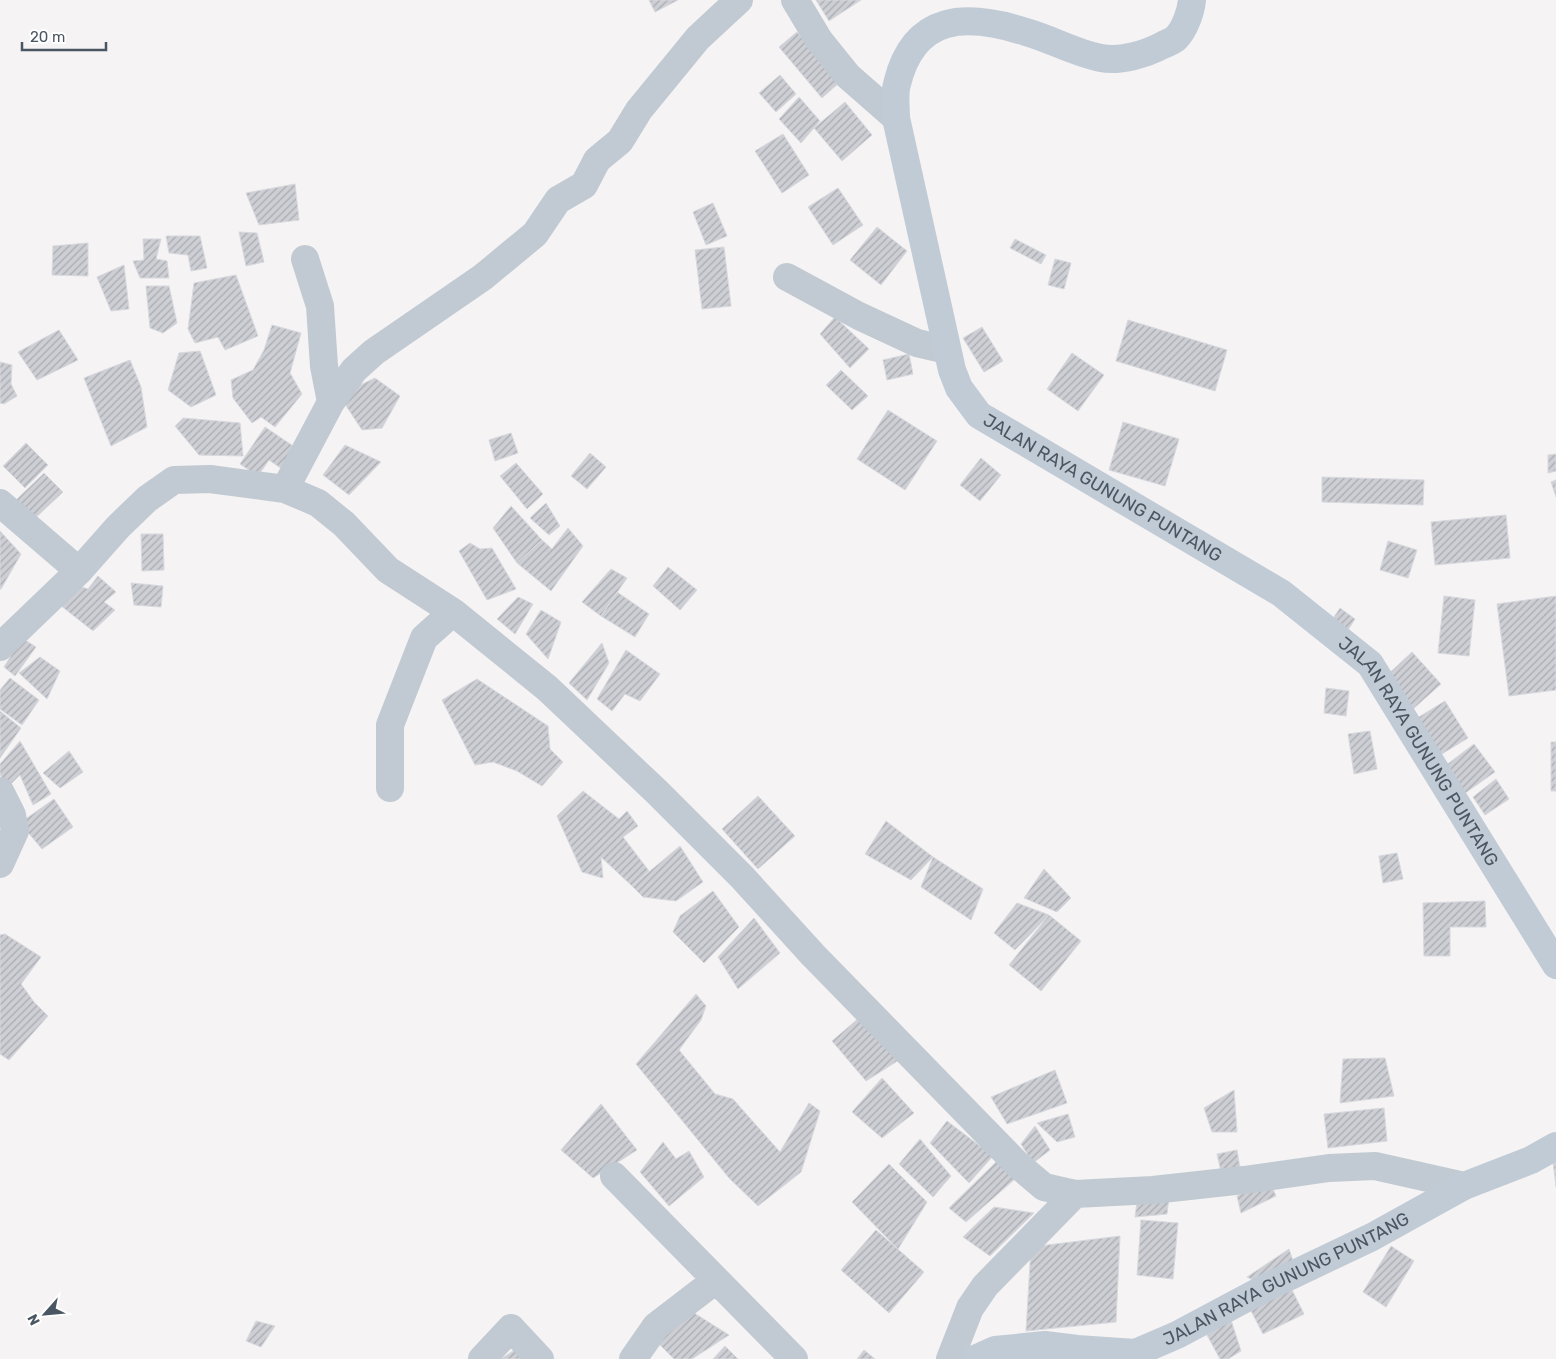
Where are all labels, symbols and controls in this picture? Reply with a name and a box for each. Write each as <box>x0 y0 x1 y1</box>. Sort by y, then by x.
scale bar <box>22 20 106 52</box>
text: 20 m <box>30 28 65 46</box>
street label: JALAN RAYA GUNUNG PUNTANG <box>979 409 1226 567</box>
street label: JALAN RAYA GUNUNG PUNTANG <box>1334 632 1503 870</box>
street label: JALAN RAYA GUNUNG PUNTANG <box>1160 1207 1413 1351</box>
north arrow <box>20 1289 70 1339</box>
text: N <box>24 1311 44 1328</box>

